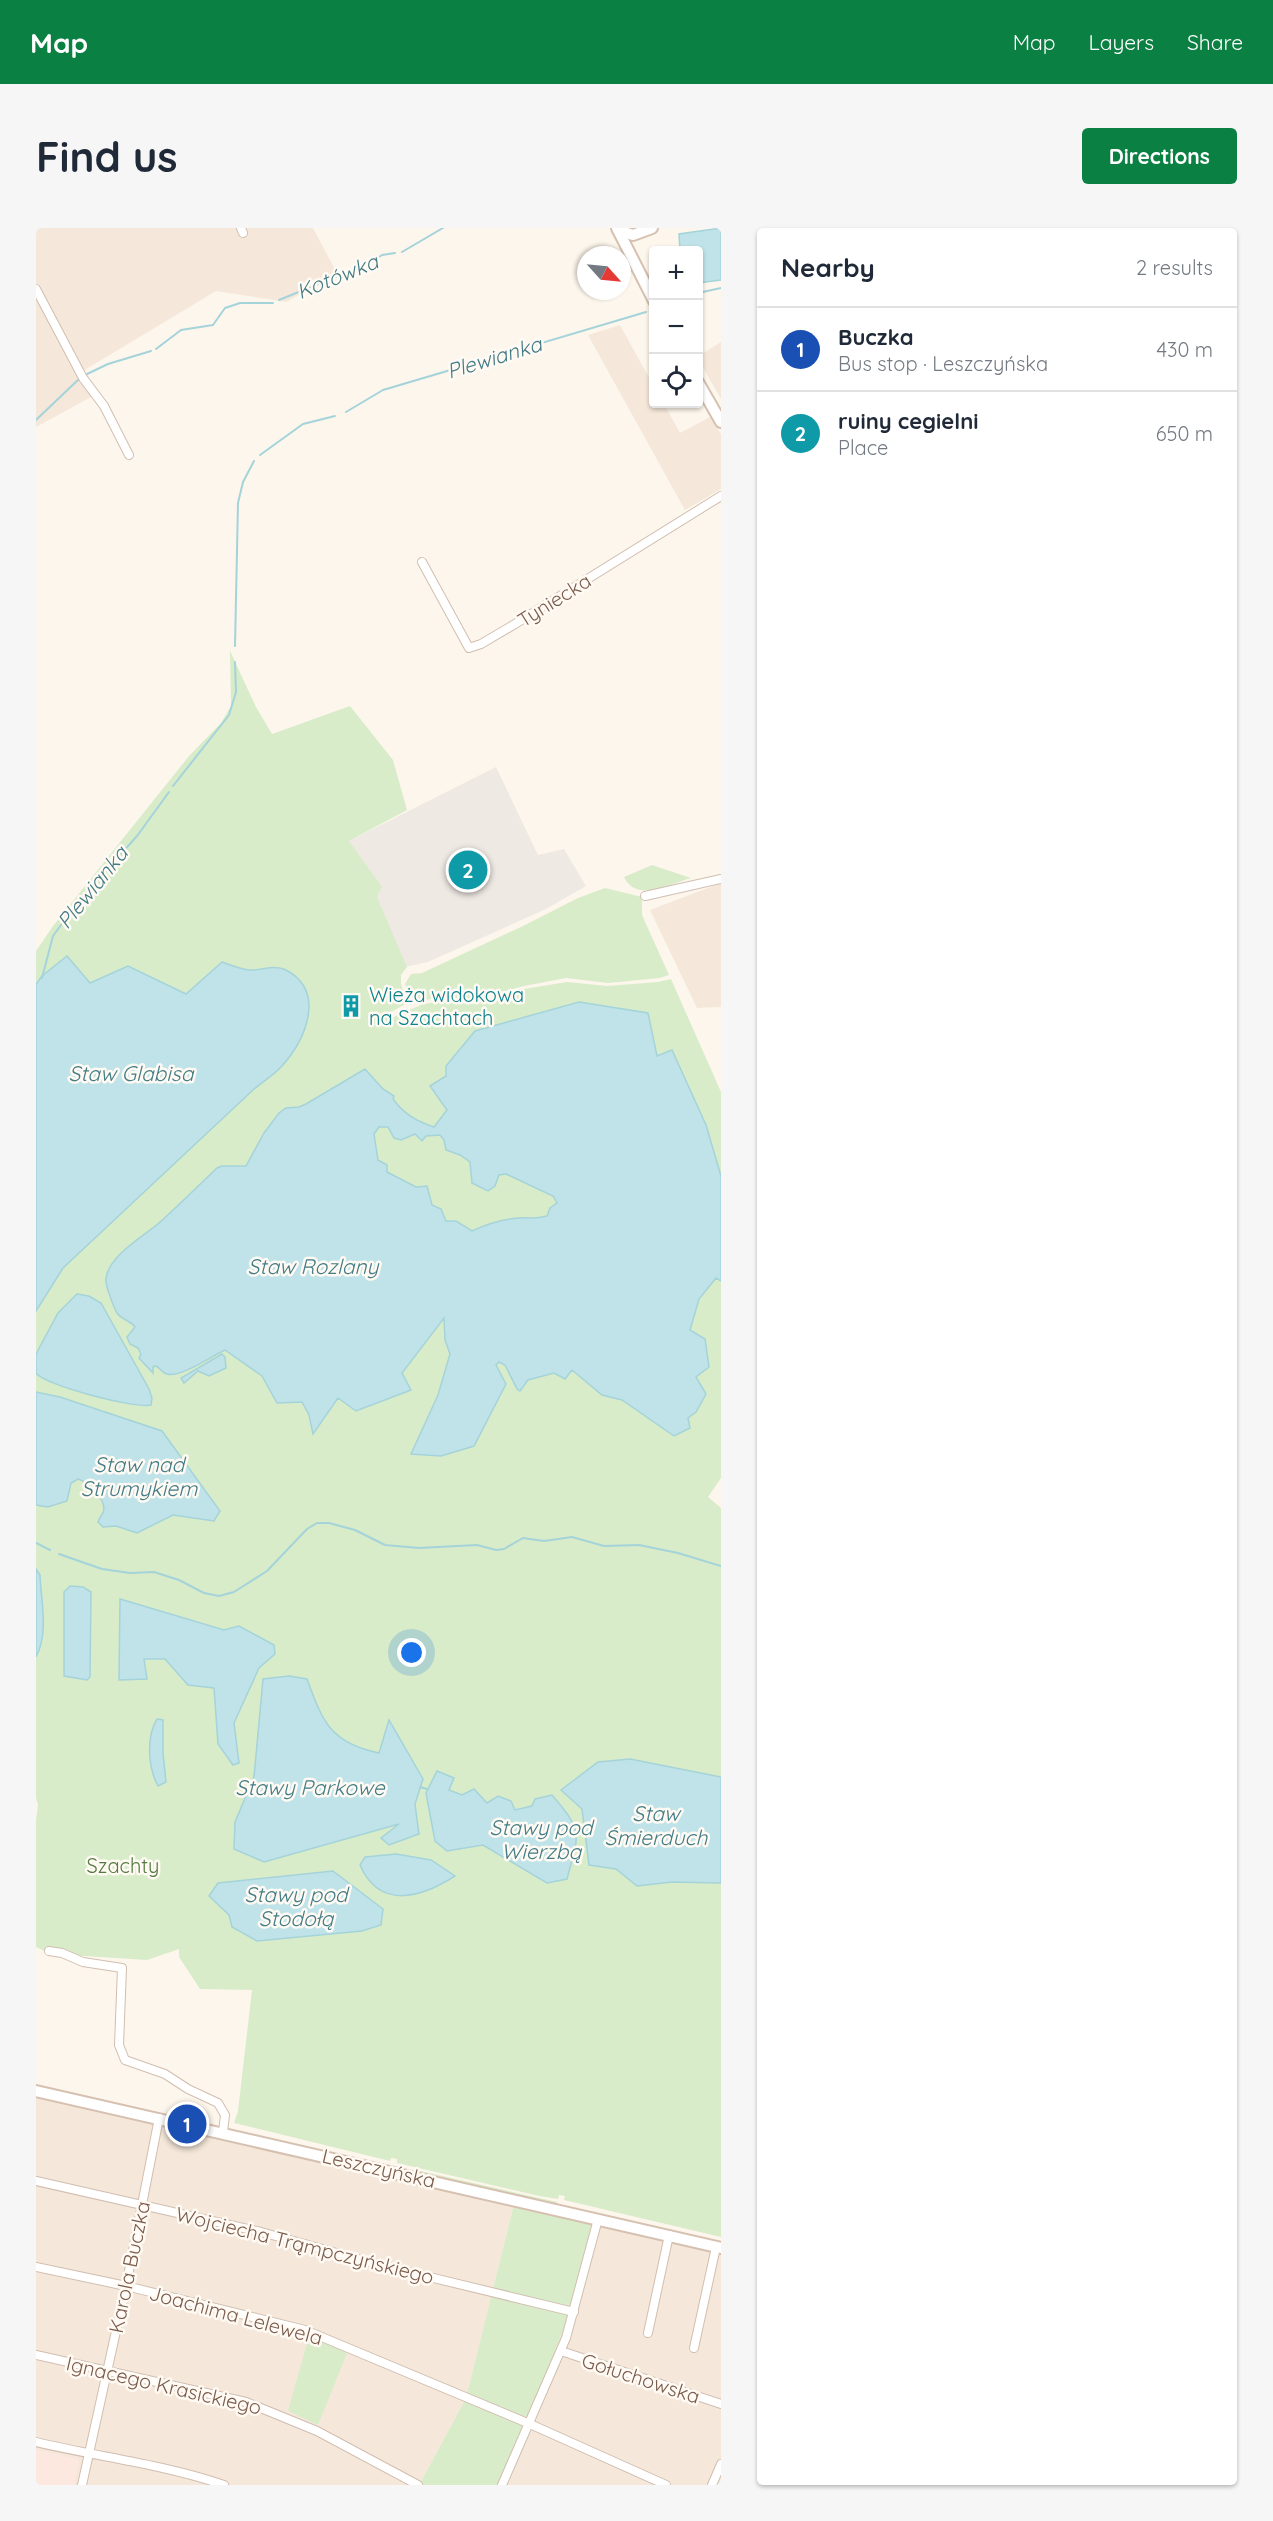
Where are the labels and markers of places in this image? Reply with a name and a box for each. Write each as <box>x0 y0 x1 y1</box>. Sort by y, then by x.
pin: 2 <box>448 848 488 892</box>
place label: Wieża widokowa na Szachtach <box>369 982 524 1030</box>
building icon: Wieża widokowa na Szachtach <box>338 993 364 1019</box>
pin: 1 <box>168 2102 206 2146</box>

